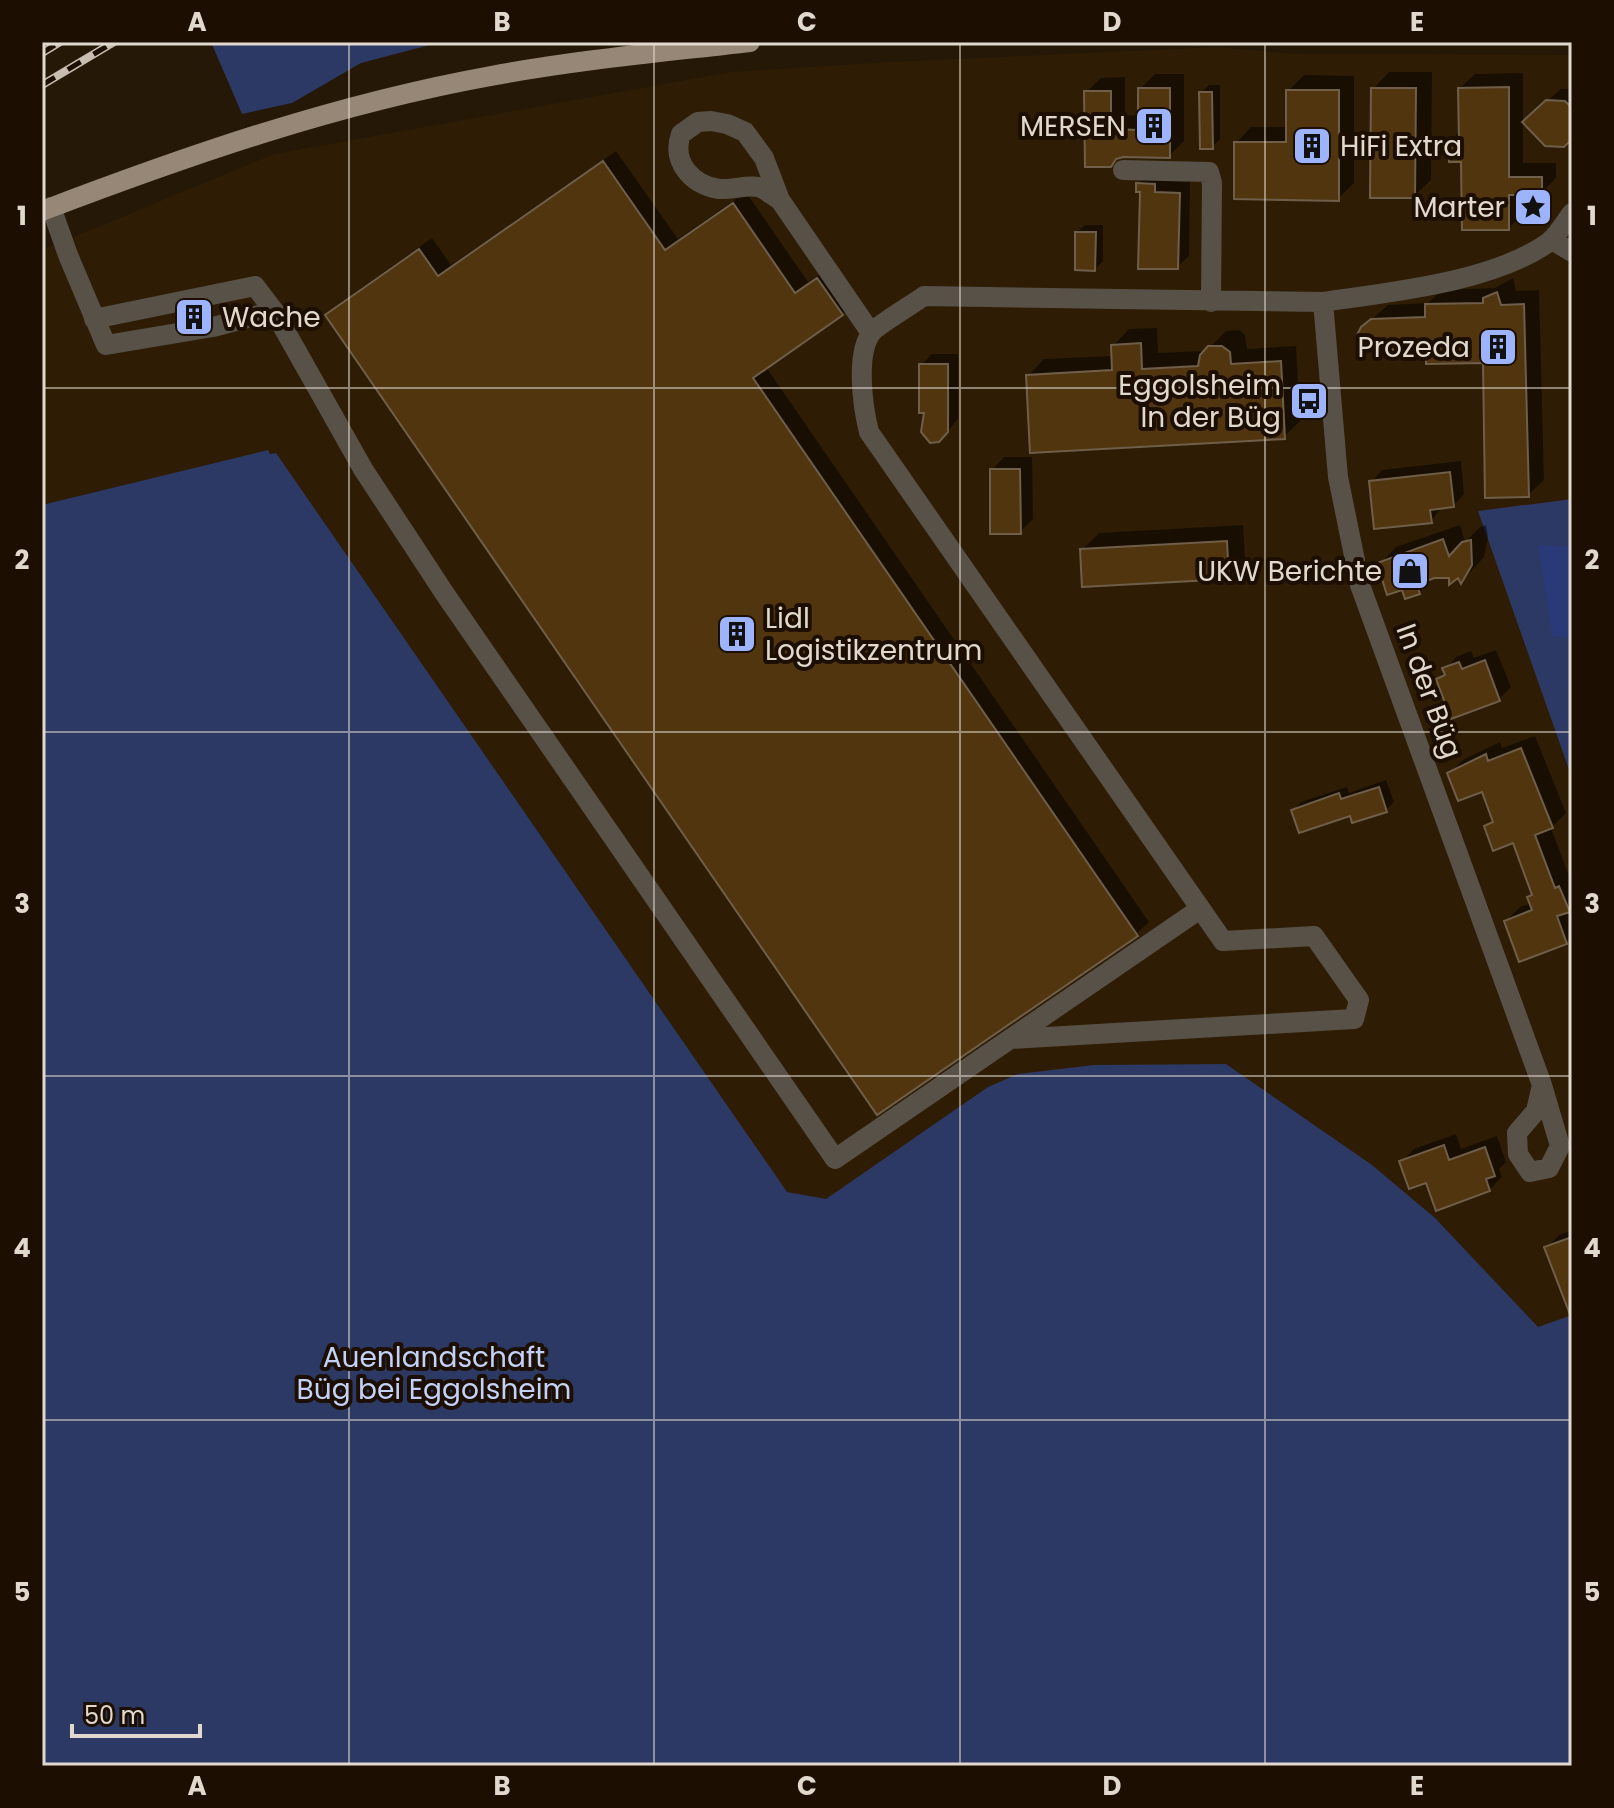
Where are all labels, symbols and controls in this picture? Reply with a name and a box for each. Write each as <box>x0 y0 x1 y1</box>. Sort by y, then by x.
text: A <box>187 4 207 40</box>
text: B <box>493 4 511 40</box>
text: C <box>797 4 817 40</box>
text: D <box>1103 4 1122 40</box>
text: E <box>1410 4 1424 40</box>
building icon: MERSEN <box>1133 105 1175 147</box>
place label: MERSEN <box>1020 107 1126 146</box>
building icon: HiFi Extra <box>1291 125 1333 167</box>
place label: HiFi Extra <box>1340 127 1462 166</box>
place icon: Marter <box>1512 186 1554 228</box>
place label: Marter <box>1414 188 1505 227</box>
text: 1 <box>17 198 27 234</box>
text: 1 <box>1587 198 1597 234</box>
building icon: Wache <box>173 296 215 338</box>
place label: Wache <box>222 298 321 337</box>
building icon: Prozeda <box>1477 326 1519 368</box>
place label: Prozeda <box>1357 328 1470 367</box>
place label: Eggolsheim In der Büg <box>1118 366 1281 437</box>
bus stop icon: Eggolsheim In der Büg <box>1288 380 1330 422</box>
text: 2 <box>15 542 30 578</box>
text: 2 <box>1585 542 1600 578</box>
shop icon: UKW Berichte <box>1389 550 1431 592</box>
place label: UKW Berichte <box>1197 552 1382 591</box>
place label: Lidl Logistikzentrum <box>765 599 982 670</box>
building icon: Lidl Logistikzentrum <box>716 613 758 655</box>
street label: In der Büg <box>1387 618 1471 764</box>
text: 3 <box>14 886 30 922</box>
text: 3 <box>1584 886 1600 922</box>
text: 4 <box>13 1230 31 1266</box>
text: 4 <box>1583 1230 1601 1266</box>
park label: Auenlandschaft Büg bei Eggolsheim <box>297 1338 571 1409</box>
text: 5 <box>14 1574 30 1610</box>
text: 5 <box>1584 1574 1600 1610</box>
scale bar <box>72 1688 200 1738</box>
text: 50 m <box>84 1699 145 1732</box>
text: A <box>187 1768 207 1804</box>
text: B <box>493 1768 511 1804</box>
text: C <box>797 1768 817 1804</box>
text: D <box>1103 1768 1122 1804</box>
text: E <box>1410 1768 1424 1804</box>

